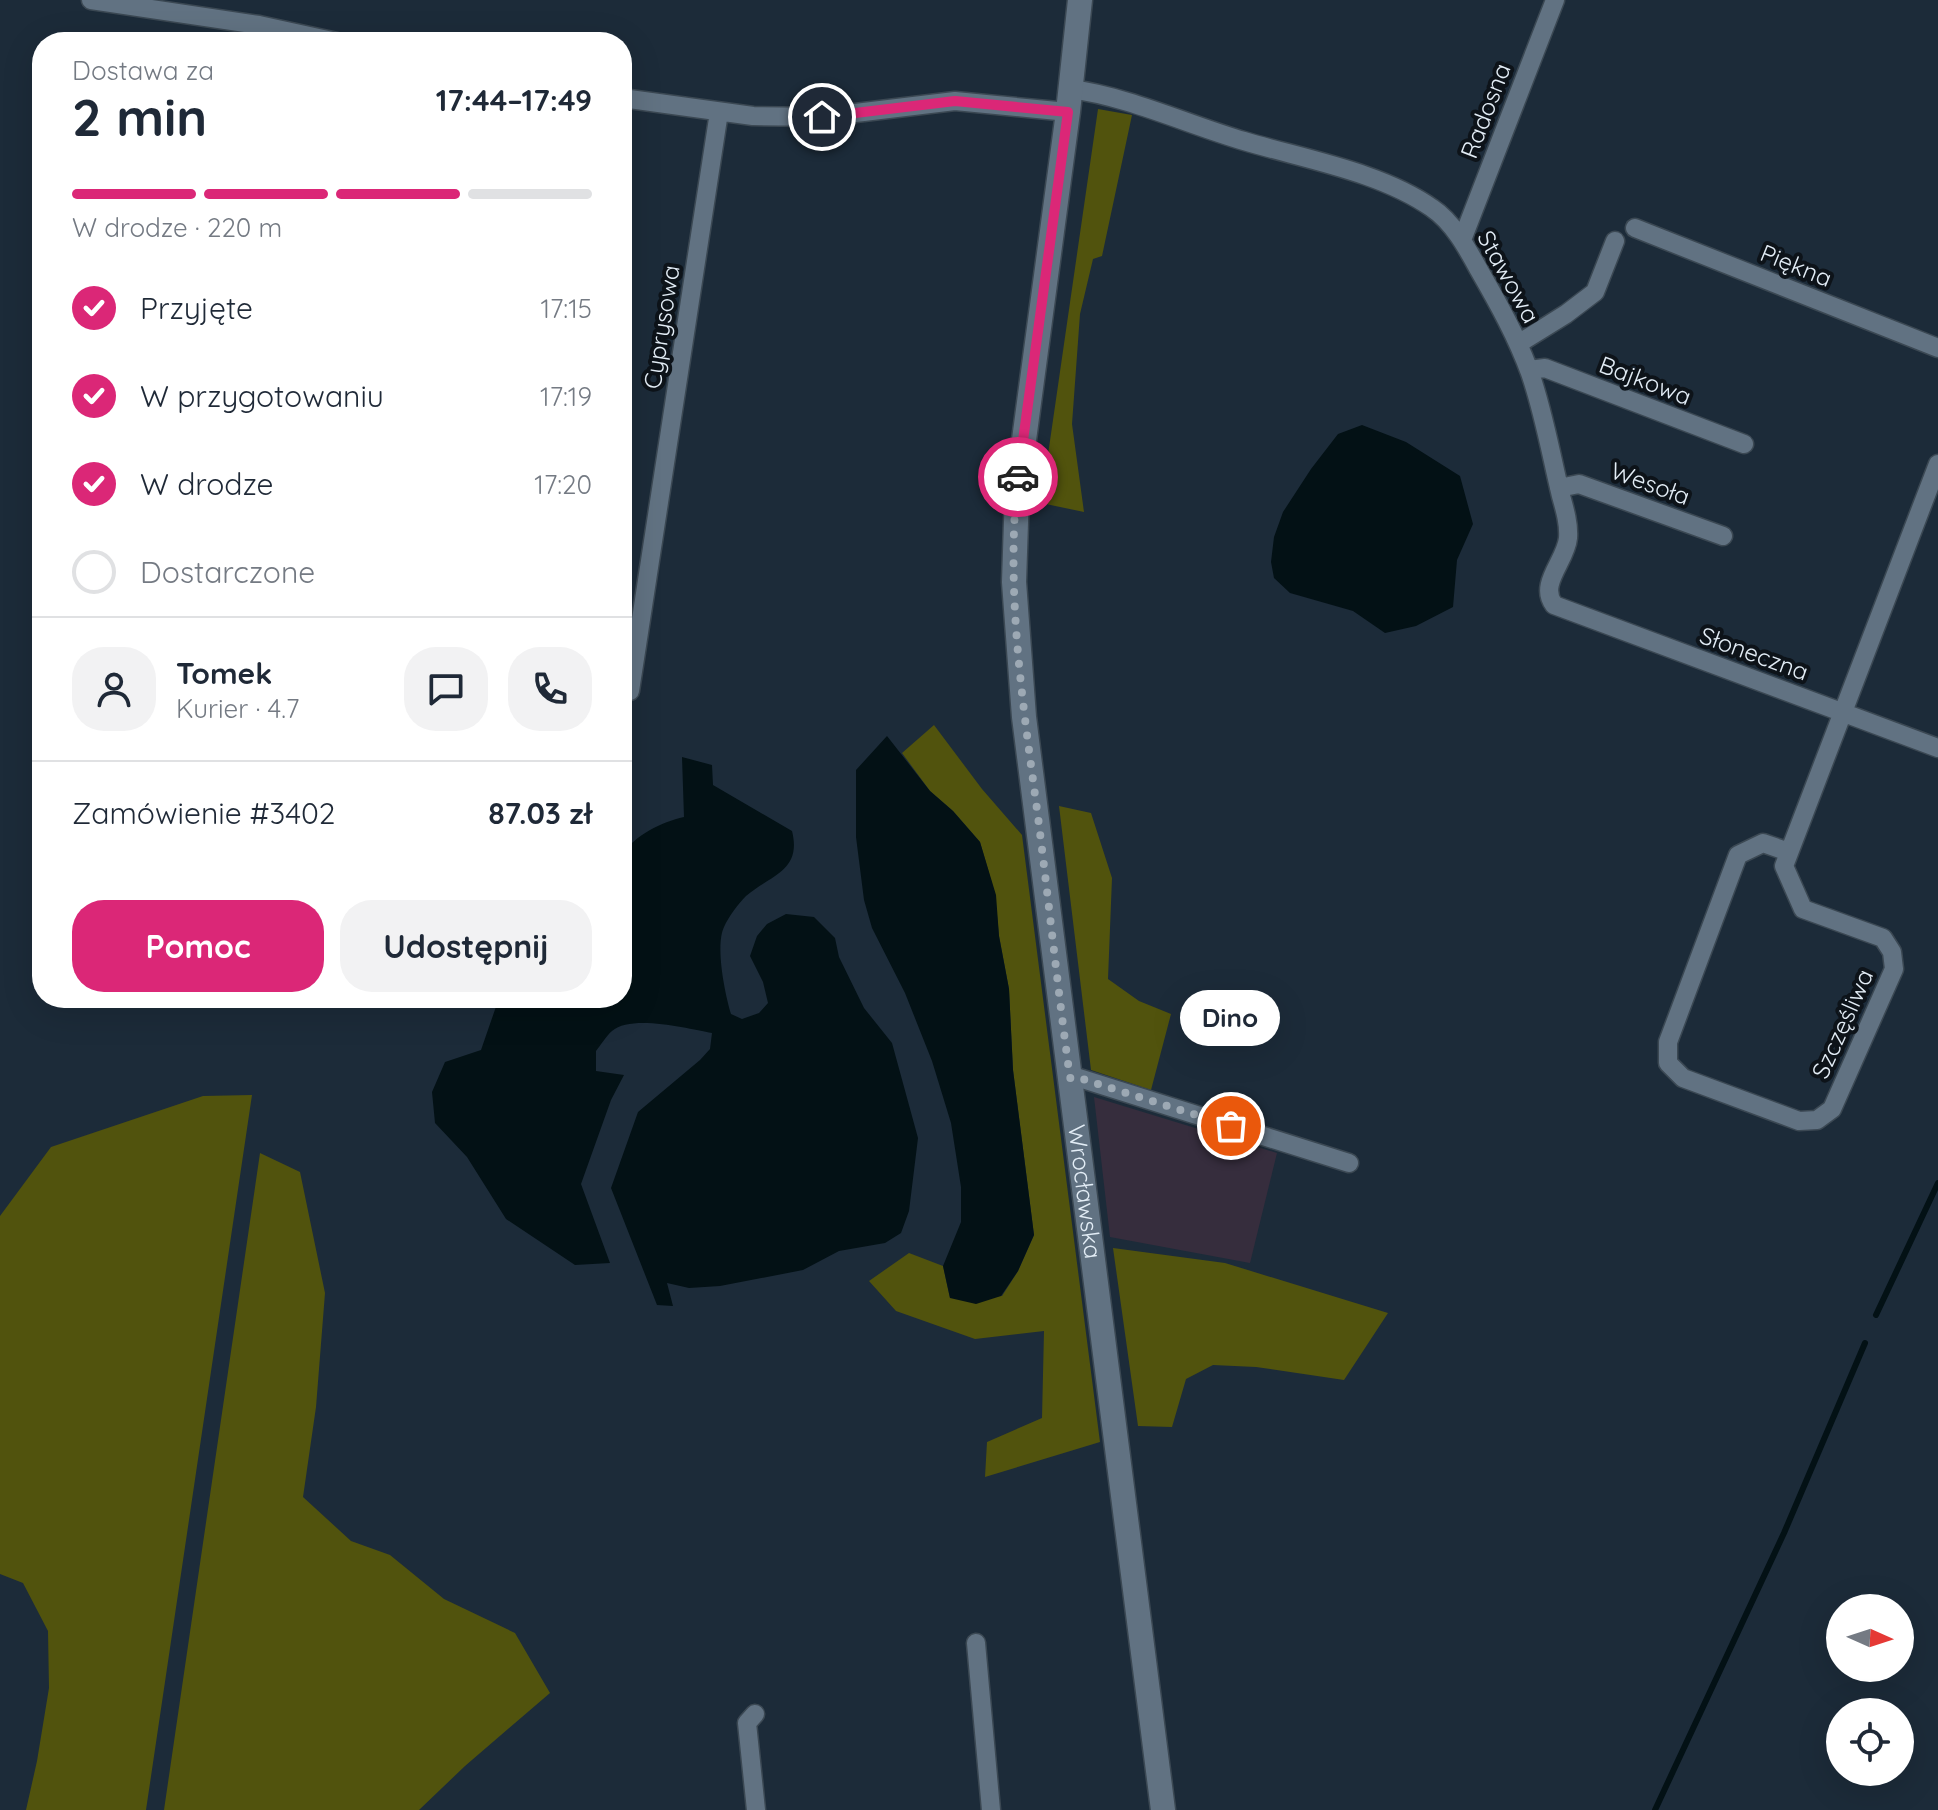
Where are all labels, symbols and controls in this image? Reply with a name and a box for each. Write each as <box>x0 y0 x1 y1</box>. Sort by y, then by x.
text: Dostawa za <box>72 54 214 87</box>
street label: Radosna <box>1453 59 1517 162</box>
text: 17:44–17:49 <box>436 81 592 119</box>
pin <box>788 83 856 151</box>
text: 2 min <box>72 84 207 149</box>
icon: home <box>800 95 844 139</box>
text: W drodze · 220 m <box>72 211 282 244</box>
street label: Stawowa <box>1471 225 1547 328</box>
street label: Piękna <box>1756 237 1836 293</box>
street label: Cyprysowa <box>636 263 686 391</box>
icon: check <box>72 286 116 330</box>
text: Przyjęte <box>140 289 253 327</box>
text: 17:15 <box>540 292 592 325</box>
street label: Bajkowa <box>1595 349 1696 411</box>
icon: check <box>72 374 116 418</box>
text: W przygotowaniu <box>140 377 384 415</box>
text: 17:19 <box>540 380 592 413</box>
courier <box>978 437 1058 517</box>
icon: car <box>996 455 1040 499</box>
street label: Wesoła <box>1607 455 1694 511</box>
icon: check <box>72 462 116 506</box>
text: W drodze <box>140 465 274 503</box>
text: 17:20 <box>534 468 592 501</box>
text: Dostarczone <box>140 553 315 591</box>
street label: Słoneczna <box>1696 620 1813 687</box>
button: person <box>72 647 156 731</box>
button: chat <box>404 647 488 731</box>
button: phone <box>508 647 592 731</box>
text: Tomek <box>176 654 272 692</box>
text: Kurier · 4.7 <box>176 692 299 725</box>
text: Zamówienie #3402 <box>72 794 335 832</box>
text: 87.03 zł <box>488 794 592 832</box>
button: Pomoc <box>72 900 324 992</box>
button: Udostępnij <box>340 900 592 992</box>
street label: Szczęśliwa <box>1805 964 1880 1083</box>
callout: Dino <box>1181 990 1281 1046</box>
text: Dino <box>1202 1001 1258 1034</box>
pin <box>1197 1092 1265 1160</box>
icon: bag <box>1209 1104 1253 1148</box>
street label: Wrocławska <box>1062 1123 1109 1261</box>
north arrow <box>1826 1594 1914 1682</box>
map controls <box>1826 1594 1914 1786</box>
button: locate <box>1826 1698 1914 1786</box>

